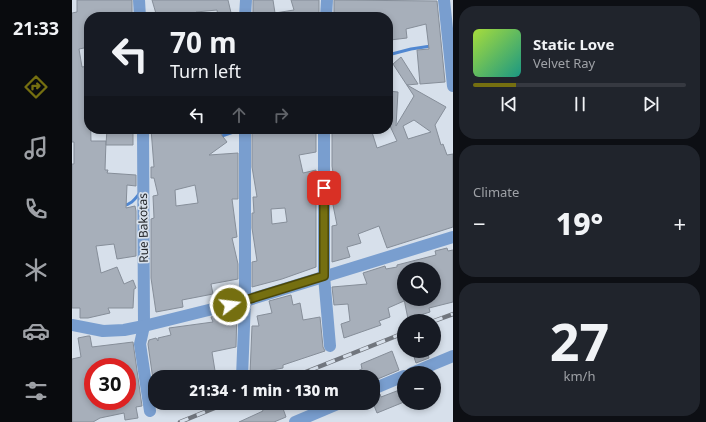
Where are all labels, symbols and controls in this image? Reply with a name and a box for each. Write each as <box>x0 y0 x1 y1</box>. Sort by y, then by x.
text: 21:33 <box>13 16 59 40</box>
text: 70 m <box>170 23 237 61</box>
icon: left <box>104 28 156 80</box>
text: Static Love <box>533 34 614 54</box>
text: Velvet Ray <box>533 54 595 72</box>
text: Turn left <box>170 59 241 83</box>
icon: directions <box>22 73 50 101</box>
icon: previous <box>498 93 520 115</box>
icon: pause <box>569 93 591 115</box>
icon: next <box>640 93 662 115</box>
icon: left <box>186 104 208 126</box>
icon: ahead <box>228 104 250 126</box>
icon: right <box>270 104 292 126</box>
icon: music <box>22 134 50 162</box>
pin <box>307 171 341 205</box>
icon: arrive <box>313 177 335 199</box>
text: Climate <box>473 183 519 201</box>
street label: Rue Bakotas <box>134 193 152 263</box>
icon: phone <box>22 195 50 223</box>
text: 19° <box>556 203 603 244</box>
text: − <box>473 208 486 238</box>
text: + <box>673 208 686 238</box>
icon: climate <box>22 256 50 284</box>
map controls <box>397 262 441 410</box>
button: search <box>397 262 441 306</box>
position arrow <box>209 284 251 326</box>
text: 27 <box>550 305 609 376</box>
button: + <box>397 314 441 358</box>
icon: car <box>22 317 50 345</box>
speed limit sign: 30 <box>84 358 136 410</box>
button: − <box>397 366 441 410</box>
text: km/h <box>564 367 595 385</box>
icon: filters <box>22 377 50 405</box>
text: 21:34 · 1 min · 130 m <box>189 380 339 400</box>

